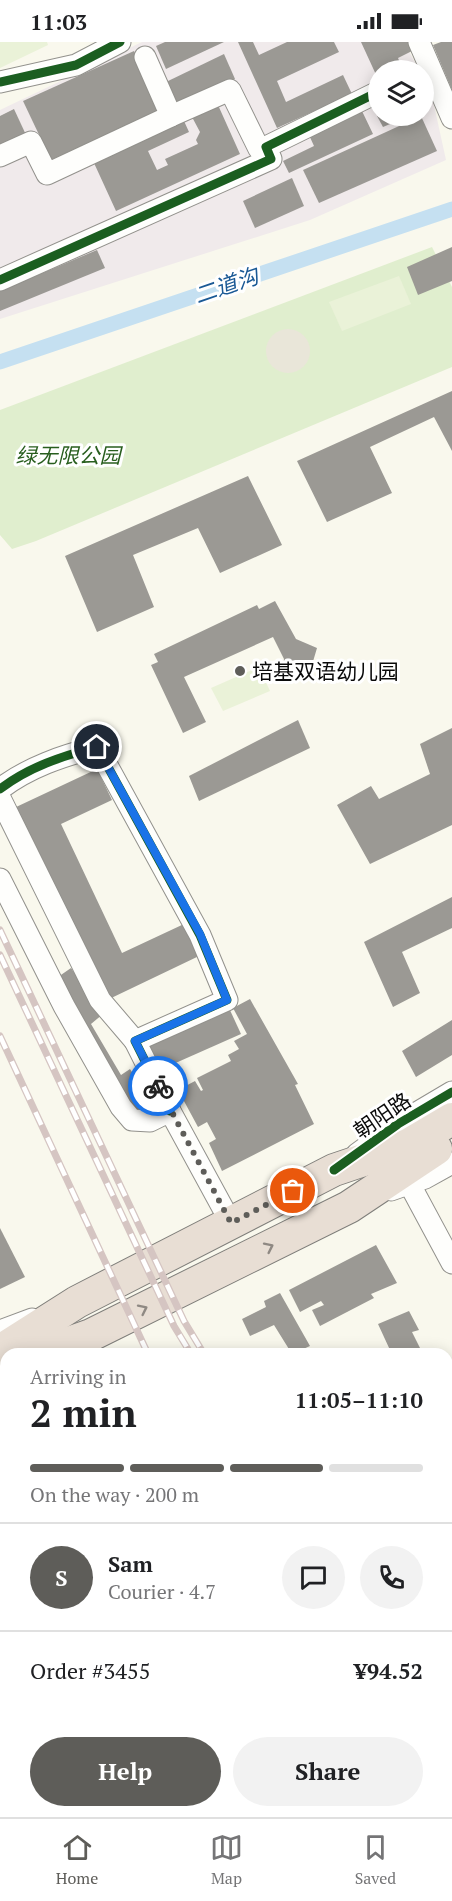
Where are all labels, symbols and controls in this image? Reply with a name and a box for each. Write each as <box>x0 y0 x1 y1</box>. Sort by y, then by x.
text: 11:03 <box>30 7 87 36</box>
map controls <box>368 60 434 126</box>
button: layers <box>368 60 434 126</box>
water label: 二道沟 <box>190 260 264 309</box>
park label: 绿无限公园 <box>16 441 123 469</box>
place label: 培基双语幼儿园 <box>252 657 399 685</box>
marker: 培基双语幼儿园 <box>233 664 247 678</box>
pin <box>71 721 122 772</box>
icon: home <box>80 730 113 763</box>
courier <box>128 1056 188 1116</box>
icon: bike <box>142 1070 175 1103</box>
street label: 朝阳路 <box>348 1086 416 1144</box>
pin <box>267 1165 318 1216</box>
icon: bag <box>276 1174 309 1207</box>
one-way arrow <box>262 1243 273 1254</box>
one-way arrow <box>137 1305 148 1317</box>
text: Arriving in <box>30 1363 126 1390</box>
text: 11:05–11:10 <box>295 1385 423 1414</box>
text: 2 min <box>30 1386 137 1438</box>
text: On the way · 200 m <box>30 1481 199 1508</box>
button: chat <box>282 1546 345 1609</box>
button: phone <box>360 1546 423 1609</box>
text: Sam <box>108 1549 153 1578</box>
text: S <box>55 1563 68 1592</box>
text: Courier · 4.7 <box>108 1578 216 1605</box>
text: Order #3455 <box>30 1656 150 1685</box>
text: ¥94.52 <box>354 1656 423 1685</box>
button: Help <box>30 1737 221 1806</box>
button: Share <box>233 1737 423 1806</box>
tab: Home <box>56 1831 98 1889</box>
tab: Map <box>210 1831 243 1889</box>
tab: Saved <box>355 1831 396 1889</box>

